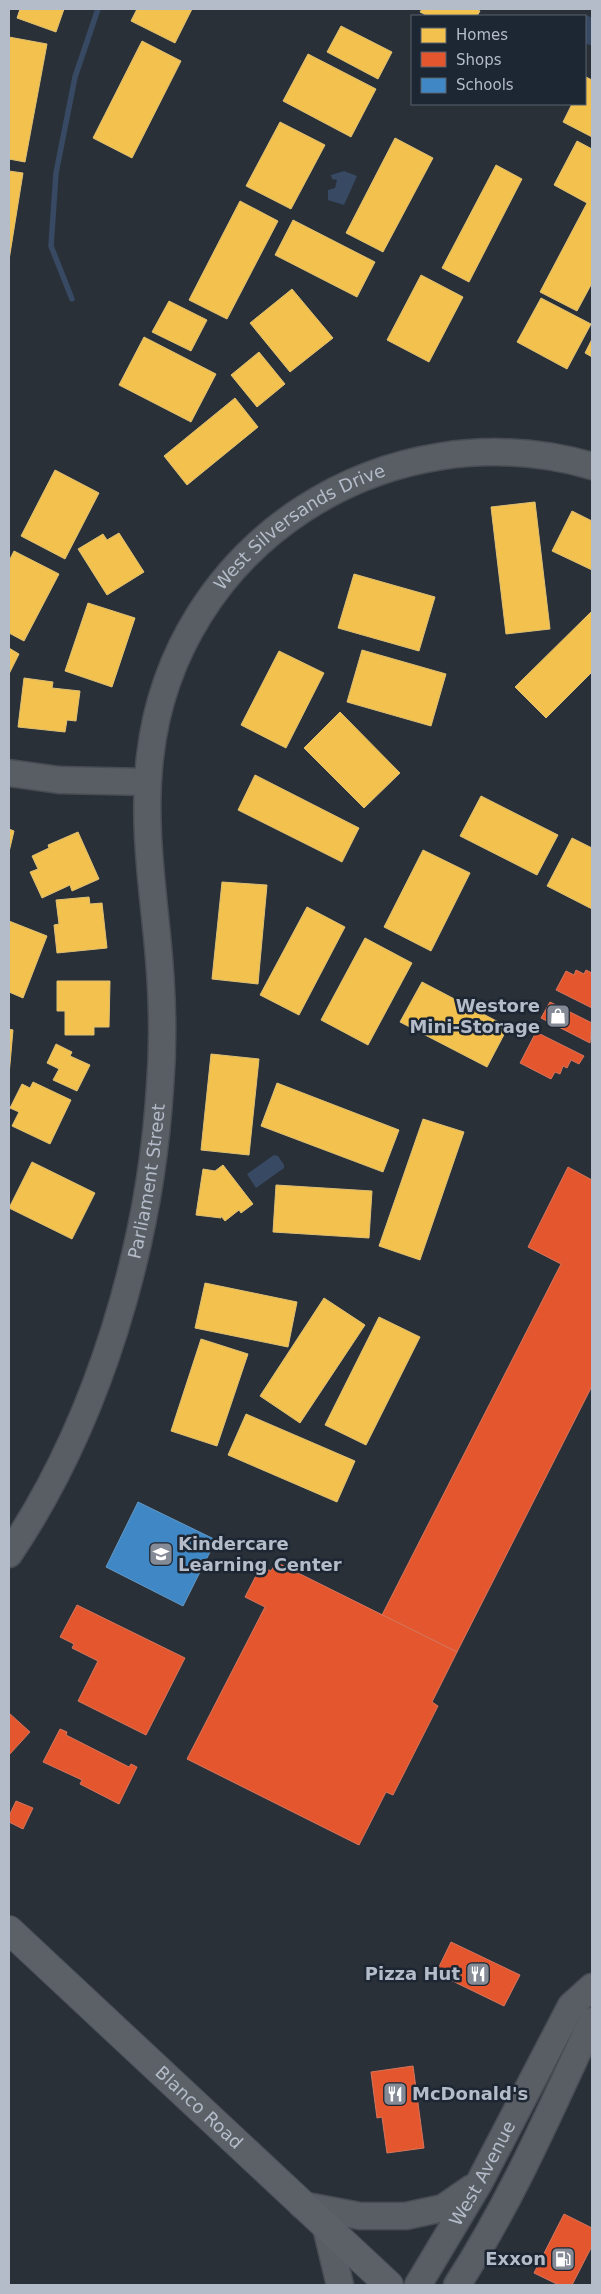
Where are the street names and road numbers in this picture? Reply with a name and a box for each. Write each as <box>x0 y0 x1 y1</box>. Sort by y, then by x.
street label: West Silversands Drive <box>209 460 388 594</box>
street label: Parliament Street <box>123 1103 169 1261</box>
street label: Blanco Road <box>151 2061 247 2153</box>
street label: West Avenue <box>445 2117 520 2230</box>

